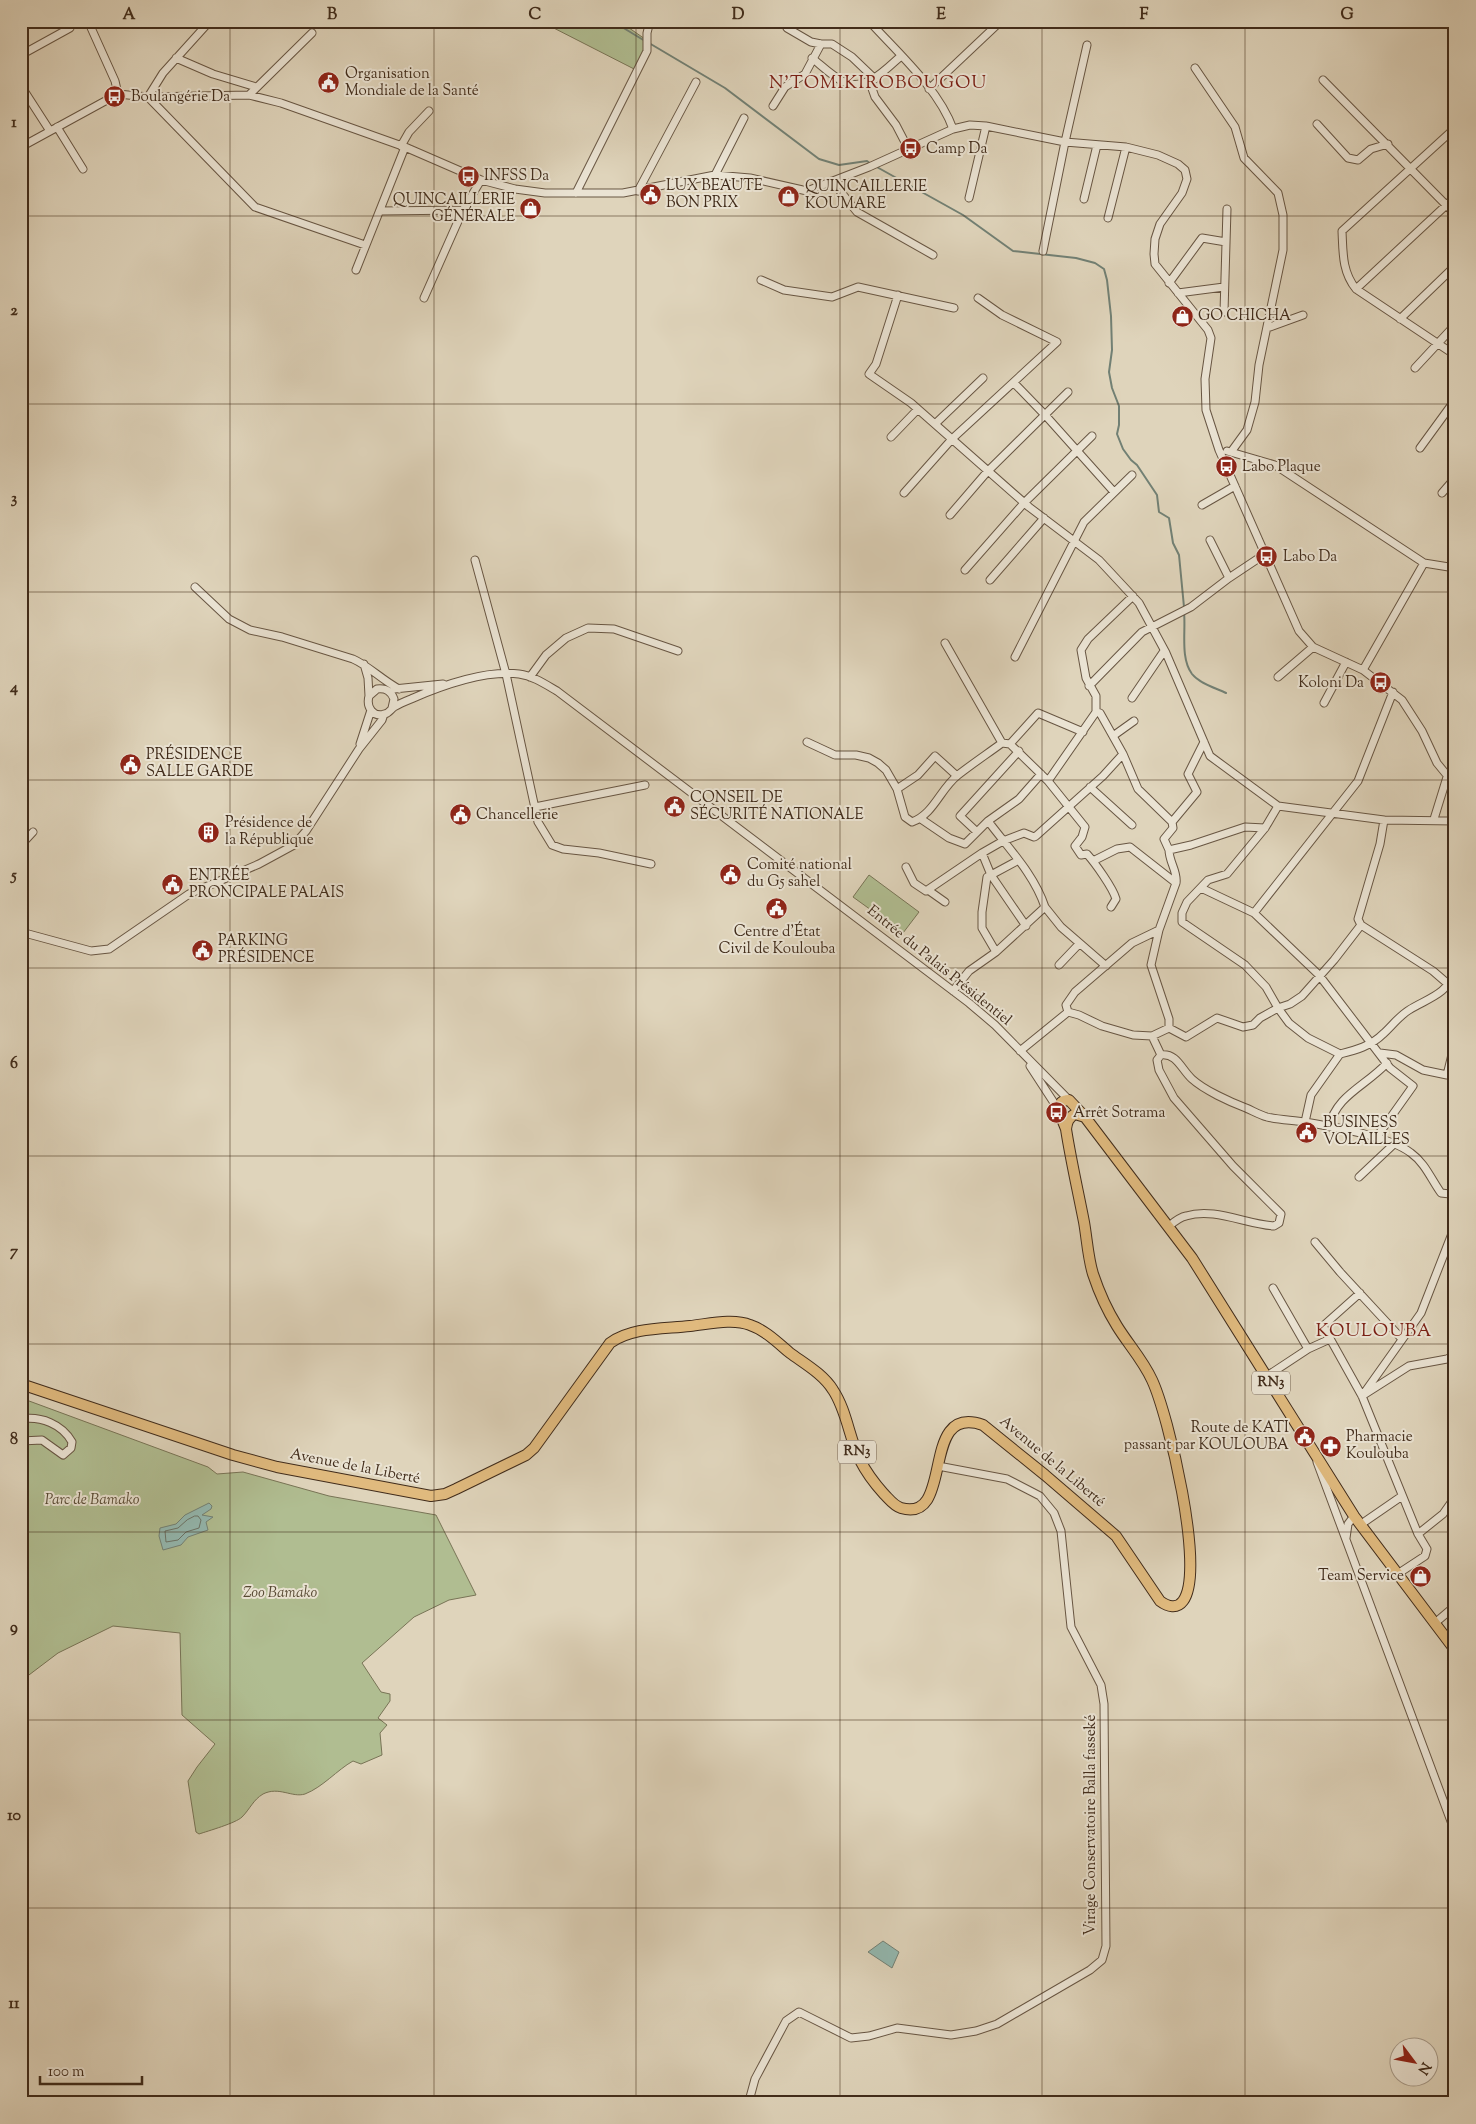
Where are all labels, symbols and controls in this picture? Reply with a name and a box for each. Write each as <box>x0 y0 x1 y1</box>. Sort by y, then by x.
text: A <box>123 4 136 27</box>
text: B <box>327 4 337 27</box>
text: C <box>529 4 542 27</box>
text: D <box>732 4 745 27</box>
text: E <box>936 4 946 27</box>
text: F <box>1140 4 1149 27</box>
text: G <box>1340 4 1354 27</box>
place label: Organisation Mondiale de la Santé <box>345 64 479 102</box>
public building icon: Organisation Mondiale de la Santé <box>317 71 341 95</box>
district label: N'TOMIKIROBOUGOU <box>769 71 987 97</box>
bus stop icon: Boulangérie Da <box>103 85 127 109</box>
place label: Boulangérie Da <box>131 87 230 108</box>
text: 1 <box>11 112 17 135</box>
bus stop icon: Camp Da <box>898 137 922 161</box>
place label: Camp Da <box>926 139 987 160</box>
bus stop icon: INFSS Da <box>456 164 480 188</box>
place label: INFSS Da <box>484 166 549 187</box>
place label: LUX BEAUTE BON PRIX <box>666 176 763 214</box>
place label: QUINCAILLERIE KOUMARE <box>805 177 927 215</box>
public building icon: LUX BEAUTE BON PRIX <box>638 183 662 207</box>
shop icon: QUINCAILLERIE KOUMARE <box>777 184 801 208</box>
place label: QUINCAILLERIE GÉNÉRALE <box>393 190 515 228</box>
shop icon: QUINCAILLERIE GÉNÉRALE <box>519 197 543 221</box>
text: 2 <box>10 300 18 323</box>
shop icon: GO CHICHA <box>1170 304 1194 328</box>
place label: GO CHICHA <box>1198 306 1291 327</box>
bus stop icon: Labo Plaque <box>1214 455 1238 479</box>
place label: Labo Plaque <box>1242 457 1321 478</box>
text: 3 <box>11 488 18 511</box>
bus stop icon: Labo Da <box>1255 545 1279 569</box>
place label: Labo Da <box>1283 547 1337 568</box>
bus stop icon: Koloni Da <box>1368 671 1392 695</box>
place label: Koloni Da <box>1298 673 1364 694</box>
text: 4 <box>9 677 18 700</box>
place label: PRÉSIDENCE SALLE GARDE <box>146 744 253 783</box>
public building icon: PRÉSIDENCE SALLE GARDE <box>118 752 142 776</box>
place label: CONSEIL DE SÉCURITÉ NATIONALE <box>690 788 864 826</box>
public building icon: CONSEIL DE SÉCURITÉ NATIONALE <box>662 795 686 819</box>
public building icon: Chancellerie <box>448 803 472 827</box>
place label: Chancellerie <box>476 805 558 826</box>
place label: Présidence de la République <box>225 813 314 851</box>
building icon: Présidence de la République <box>197 820 221 844</box>
place label: Comité national du G5 sahel <box>747 855 852 893</box>
public building icon: Comité national du G5 sahel <box>719 862 743 886</box>
text: 5 <box>9 865 17 888</box>
place label: ENTRÉE PRONCIPALE PALAIS <box>189 865 344 904</box>
public building icon: ENTRÉE PRONCIPALE PALAIS <box>161 873 185 897</box>
public building icon: Centre d'État Civil de Koulouba <box>765 897 789 921</box>
street label: Entrée du Palais Présidentiel <box>862 901 1016 1031</box>
place label: Centre d'État Civil de Koulouba <box>719 921 836 960</box>
place label: PARKING PRÉSIDENCE <box>218 931 314 969</box>
public building icon: PARKING PRÉSIDENCE <box>190 938 214 962</box>
text: 6 <box>10 1053 18 1076</box>
bus stop icon: Arrêt Sotrama <box>1045 1101 1069 1125</box>
place label: Arrêt Sotrama <box>1073 1103 1166 1124</box>
place label: BUSINESS VOLAILLES <box>1323 1113 1410 1151</box>
public building icon: BUSINESS VOLAILLES <box>1295 1120 1319 1144</box>
text: 7 <box>10 1241 19 1264</box>
district label: KOULOUBA <box>1316 1319 1432 1345</box>
road number: RN3 <box>1252 1372 1290 1395</box>
street label: Avenue de la Liberté <box>995 1411 1109 1513</box>
place label: Route de KATI passant par KOULOUBA <box>1124 1418 1289 1456</box>
public building icon: Route de KATI passant par KOULOUBA <box>1293 1425 1317 1449</box>
place label: Pharmacie Koulouba <box>1346 1427 1413 1465</box>
text: 8 <box>10 1429 18 1452</box>
pharmacy icon: Pharmacie Koulouba <box>1318 1434 1342 1458</box>
road number: RN3 <box>838 1440 876 1464</box>
street label: Avenue de la Liberté <box>288 1444 422 1490</box>
park label: Parc de Bamako <box>45 1490 140 1511</box>
shop icon: Team Service <box>1408 1564 1432 1588</box>
place label: Team Service <box>1318 1566 1404 1587</box>
park label: Zoo Bamako <box>243 1583 317 1604</box>
text: 9 <box>10 1617 18 1640</box>
street label: Virage Conservatoire Balla fasseké <box>1081 1715 1102 1935</box>
text: 10 <box>7 1805 21 1828</box>
text: 11 <box>9 1993 20 2016</box>
north arrow <box>1388 2036 1438 2086</box>
scale bar <box>40 2054 142 2086</box>
text: N <box>1412 2058 1435 2078</box>
text: 100 m <box>48 2062 85 2083</box>

